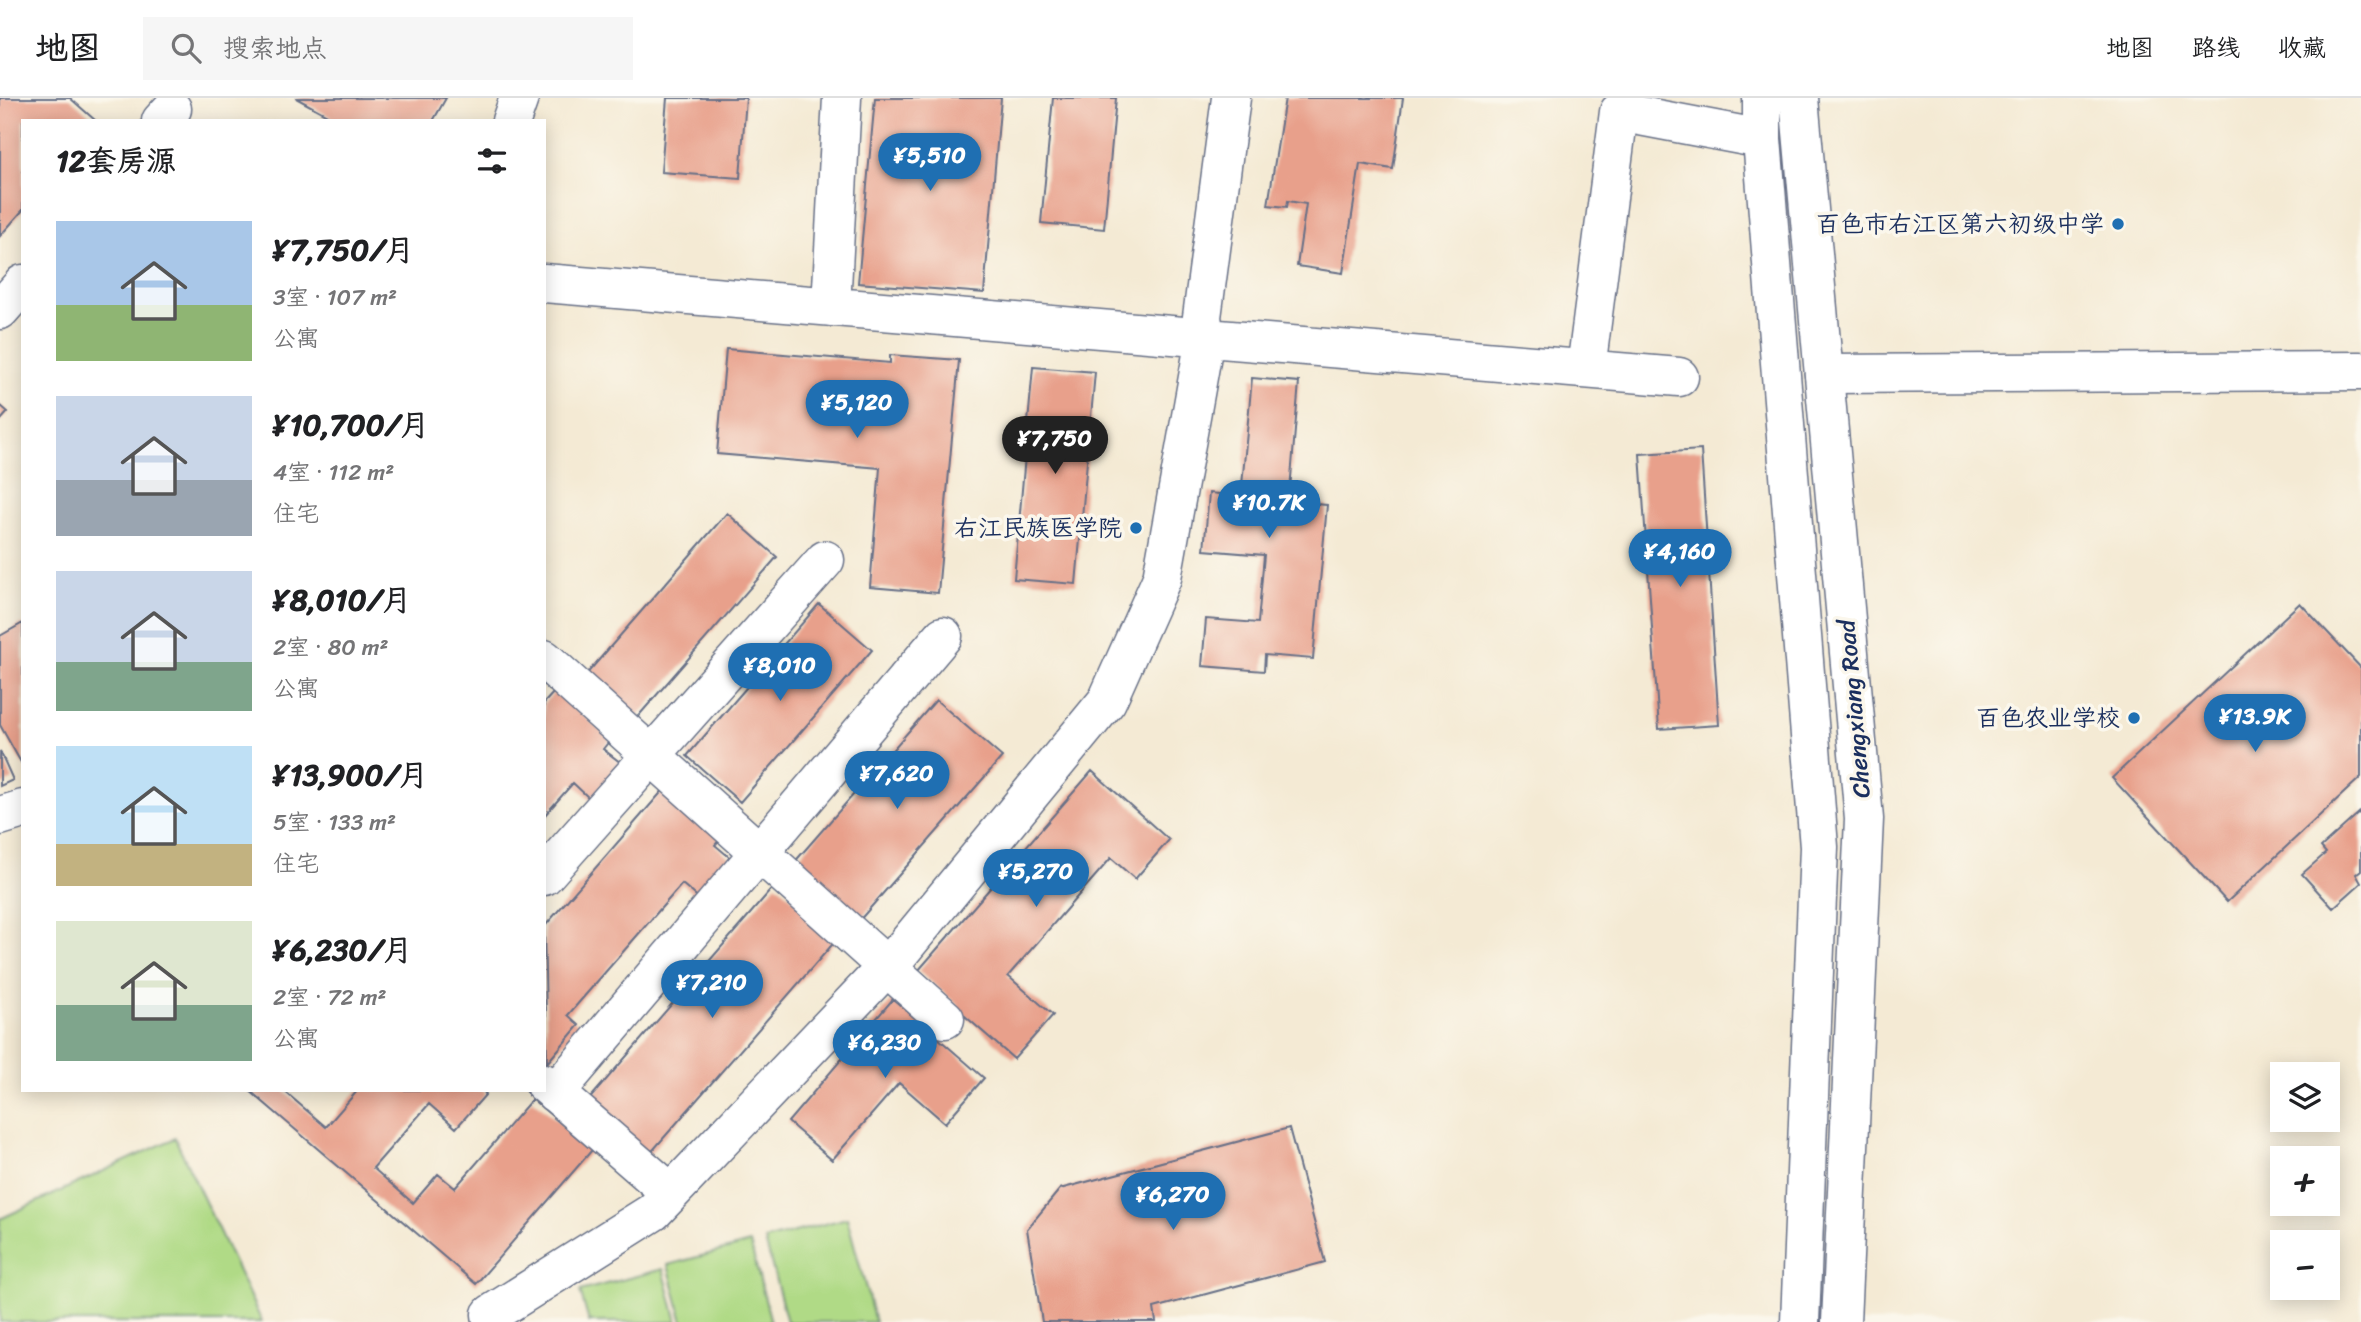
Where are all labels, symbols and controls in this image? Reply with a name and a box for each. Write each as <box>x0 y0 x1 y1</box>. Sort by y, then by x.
search box <box>143 17 633 80</box>
text: 地图 <box>35 19 101 77</box>
text: 搜索地点 <box>223 25 327 71</box>
text: 地图 <box>2106 27 2154 69</box>
text: 路线 <box>2192 27 2240 69</box>
text: 收藏 <box>2278 27 2326 69</box>
icon: search <box>167 29 205 67</box>
text: 12套房源 <box>56 134 176 188</box>
pin: ¥5,510 <box>873 134 987 193</box>
text: ¥5,510 <box>894 135 966 176</box>
icon: filters <box>473 142 511 180</box>
place label: 百色市右江区第六初级中学 <box>1816 203 2104 245</box>
marker: 百色市右江区第六初级中学 <box>2110 216 2126 232</box>
text: ¥7,750/月 <box>273 223 414 277</box>
icon: home <box>112 249 196 333</box>
text: 3室 · 107 m² <box>273 277 397 318</box>
text: 公寓 <box>273 318 319 359</box>
pin: ¥5,120 <box>800 380 914 440</box>
text: ¥5,120 <box>822 382 892 423</box>
text: ¥10,700/月 <box>273 398 429 452</box>
pin: ¥7,750 <box>998 416 1112 476</box>
text: ¥7,750 <box>1018 418 1092 459</box>
icon: home <box>112 424 196 508</box>
text: 4室 · 112 m² <box>273 452 394 493</box>
pin: ¥10.7K <box>1212 480 1326 540</box>
text: ¥10.7K <box>1233 482 1305 523</box>
text: 住宅 <box>273 493 319 534</box>
place label: 右江民族医学院 <box>954 507 1122 549</box>
marker: 右江民族医学院 <box>1128 520 1144 536</box>
pin: ¥4,160 <box>1623 530 1737 589</box>
text: ¥4,160 <box>1645 531 1715 572</box>
text: ¥8,010/月 <box>273 573 411 627</box>
icon: home <box>112 599 196 683</box>
street label: Chengxiang Road <box>1825 616 1883 800</box>
text: 2室 · 80 m² <box>273 627 388 668</box>
pin: ¥8,010 <box>723 644 837 703</box>
text: ¥8,010 <box>744 645 816 686</box>
text: 公寓 <box>273 668 319 709</box>
pin: ¥13.9K <box>2198 694 2312 754</box>
text: ¥13.9K <box>2220 696 2290 737</box>
place label: 百色农业学校 <box>1976 697 2120 739</box>
marker: 百色农业学校 <box>2126 710 2142 726</box>
text: ¥13,900/月 <box>273 748 428 802</box>
pin: ¥7,620 <box>840 752 954 811</box>
text: ¥7,620 <box>861 753 933 794</box>
icon: home <box>112 774 196 858</box>
text: 5室 · 133 m² <box>273 802 396 843</box>
text: 住宅 <box>273 843 319 884</box>
pin: ¥5,270 <box>979 850 1093 909</box>
text: ¥5,270 <box>999 851 1073 892</box>
text: ¥6,230/月 <box>273 923 412 977</box>
icon: home <box>112 949 196 1033</box>
pin: ¥7,210 <box>655 960 769 1020</box>
text: ¥7,210 <box>677 962 747 1003</box>
text: 2室 · 72 m² <box>273 977 386 1018</box>
text: 公寓 <box>273 1018 319 1059</box>
pin: ¥6,230 <box>828 1020 942 1080</box>
text: ¥6,230 <box>849 1022 921 1063</box>
map controls <box>2270 1062 2340 1300</box>
button: layers <box>2270 1062 2340 1132</box>
button: + <box>2270 1146 2340 1216</box>
pin: ¥6,270 <box>1116 1172 1230 1232</box>
text: ¥6,270 <box>1137 1174 1209 1215</box>
button: − <box>2270 1230 2340 1300</box>

